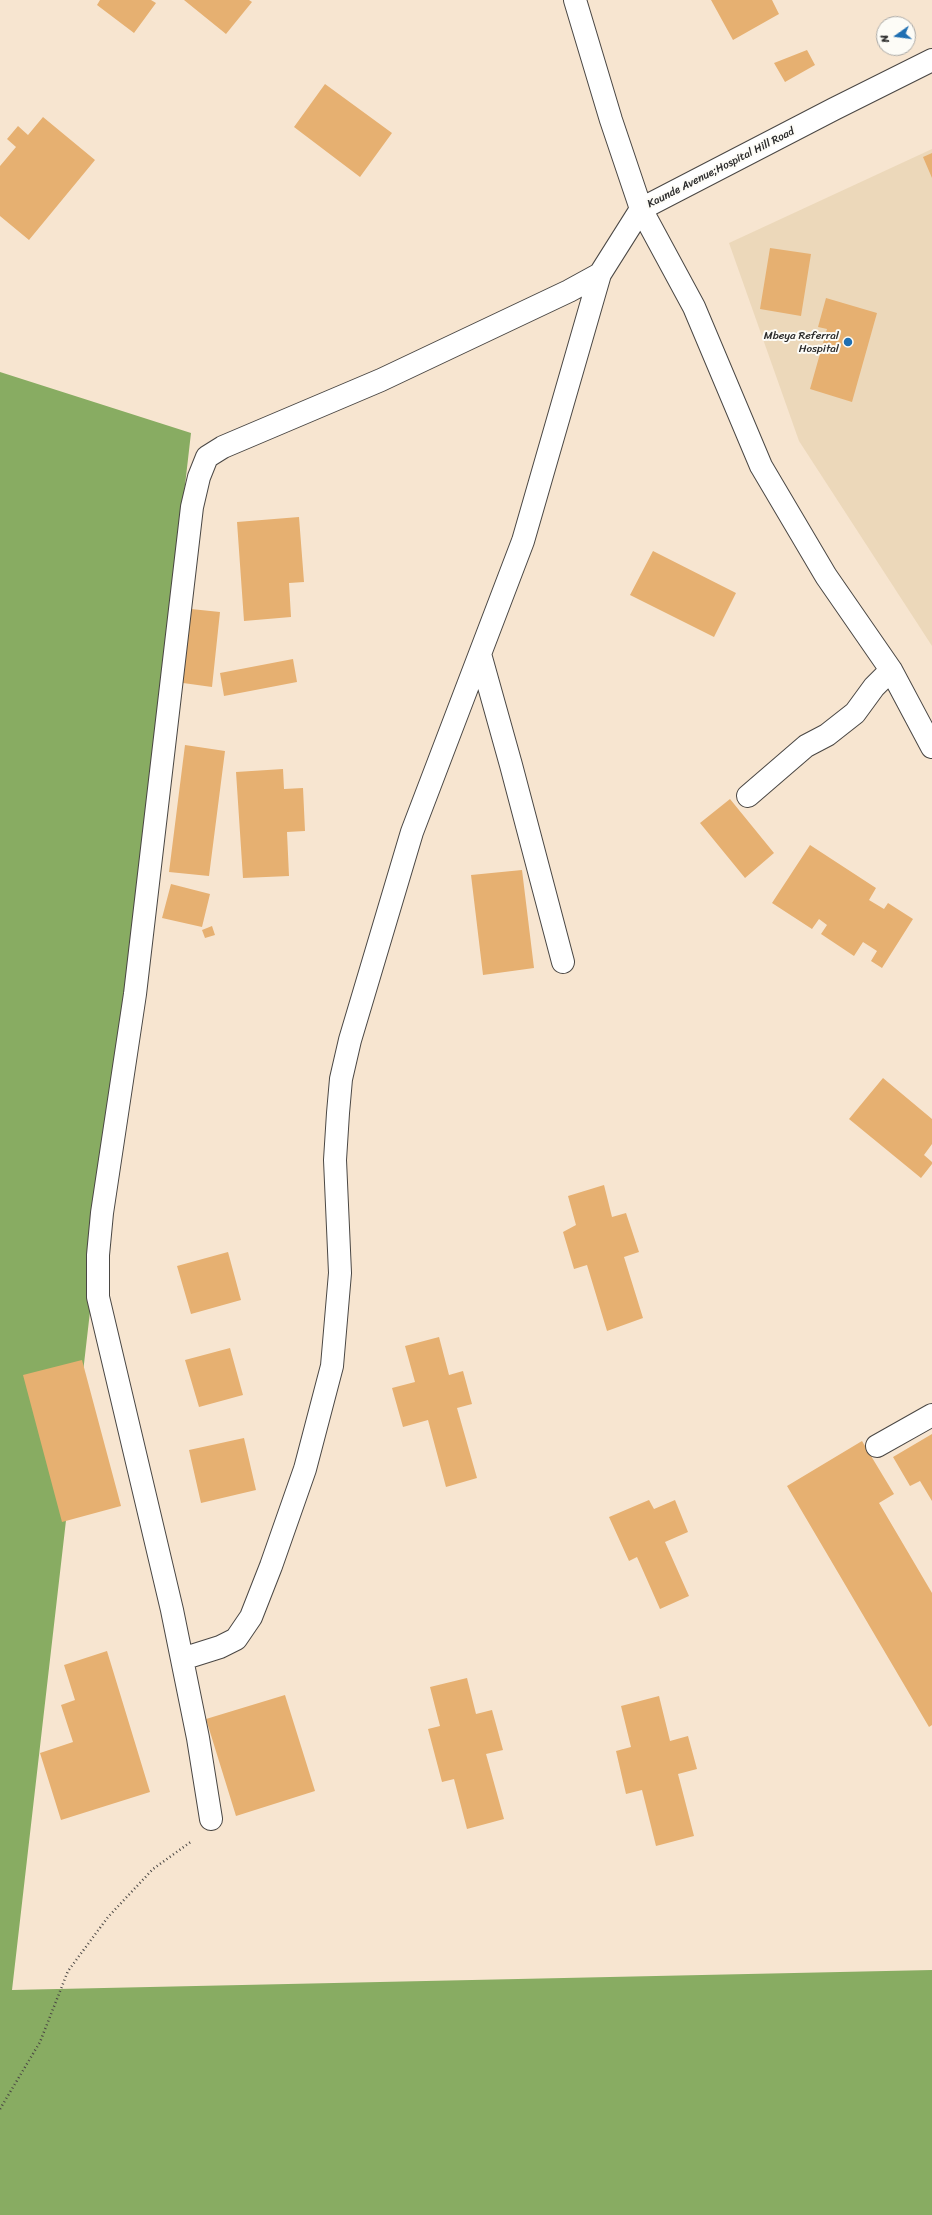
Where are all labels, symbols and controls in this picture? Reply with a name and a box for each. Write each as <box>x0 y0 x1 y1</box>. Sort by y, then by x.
north arrow <box>876 16 916 56</box>
text: N <box>875 33 895 45</box>
street label: Kaunde Avenue;Hospital Hill Road <box>645 125 797 211</box>
place label: Mbeya Referral Hospital <box>764 329 839 355</box>
marker: Mbeya Referral Hospital <box>842 336 854 348</box>

